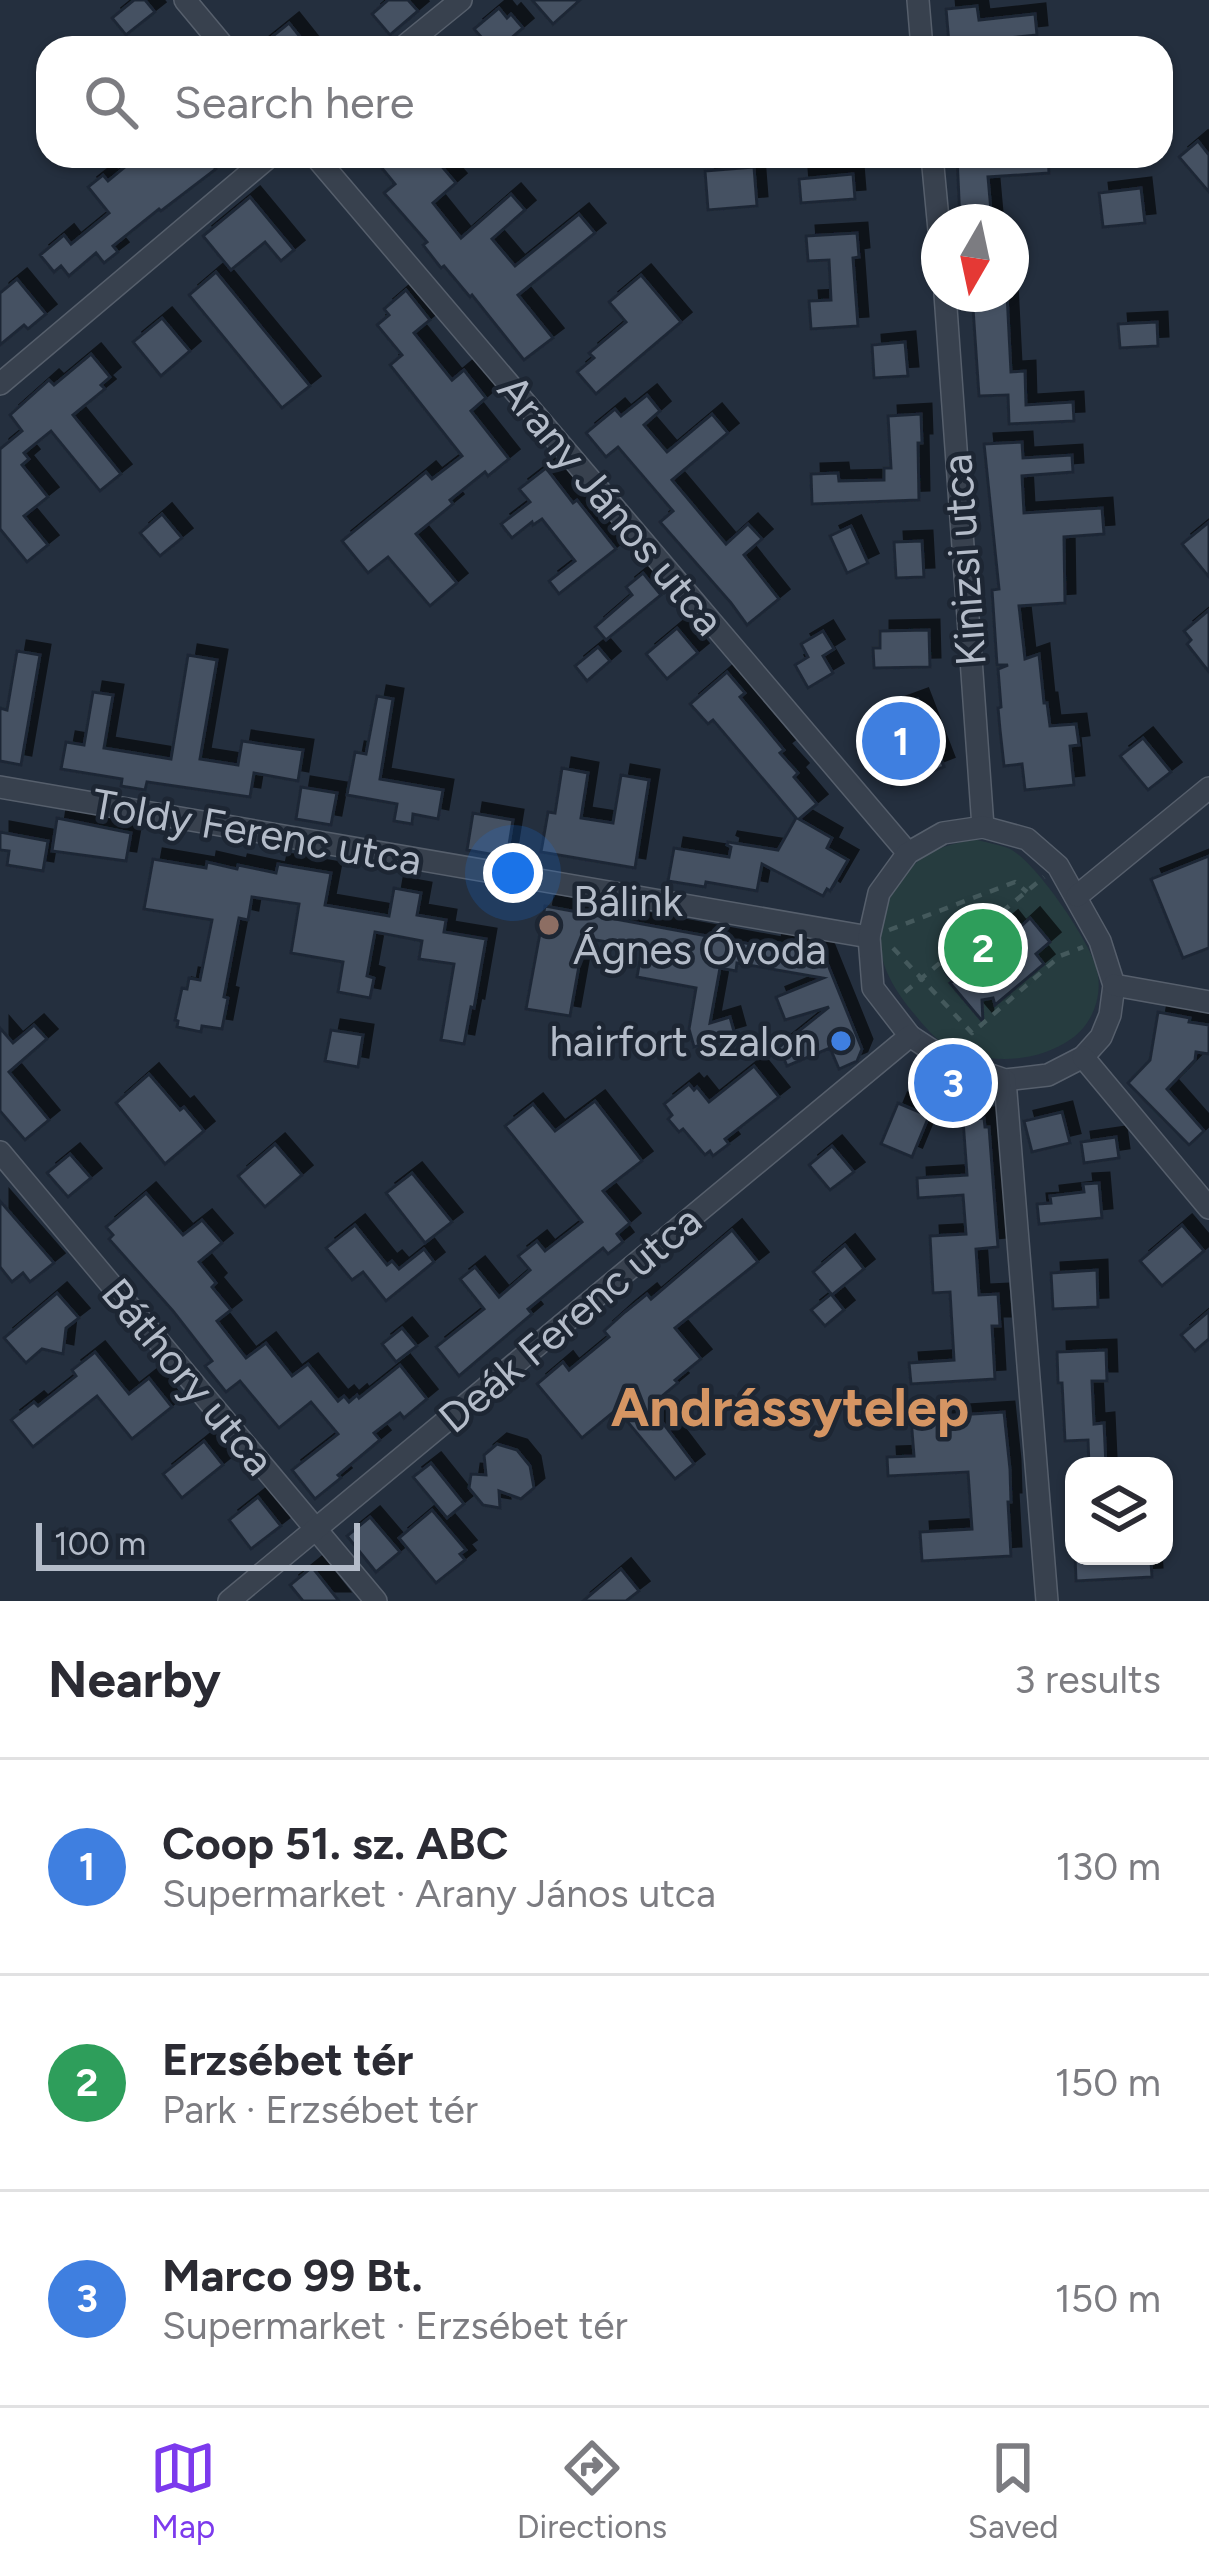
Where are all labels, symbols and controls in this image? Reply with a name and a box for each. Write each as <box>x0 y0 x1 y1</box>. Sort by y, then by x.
search box <box>36 36 1173 168</box>
icon: search <box>78 69 144 135</box>
text: Search here <box>174 75 414 129</box>
north arrow <box>921 204 1029 312</box>
street label: Arany János utca <box>487 365 735 645</box>
street label: Kinizsi utca <box>931 452 997 668</box>
pin: 1 <box>862 696 940 786</box>
street label: Toldy Ferenc utca <box>88 778 426 886</box>
your location <box>483 843 543 903</box>
place label: Bálink Ágnes Óvoda <box>573 876 827 975</box>
pin: 2 <box>944 903 1022 993</box>
marker: Bálink Ágnes Óvoda <box>536 912 562 938</box>
place label: hairfort szalon <box>549 1016 817 1067</box>
marker: hairfort szalon <box>828 1028 854 1054</box>
pin: 3 <box>914 1038 992 1128</box>
street label: Deák Ferenc utca <box>429 1195 711 1443</box>
street label: Báthory utca <box>91 1268 285 1486</box>
district label: Andrássytelep <box>611 1375 969 1440</box>
map controls <box>1065 1457 1173 1565</box>
button: layers <box>1065 1457 1173 1565</box>
scale bar <box>36 1517 360 1570</box>
text: 100 m <box>54 1524 146 1563</box>
text: Nearby <box>48 1649 221 1710</box>
text: 3 results <box>1014 1656 1161 1703</box>
text: Coop 51. sz. ABC <box>162 1816 508 1870</box>
text: 1 <box>79 1843 95 1890</box>
text: 130 m <box>1056 1843 1161 1890</box>
text: Supermarket · Arany János utca <box>162 1870 716 1917</box>
text: Erzsébet tér <box>162 2032 413 2086</box>
text: 2 <box>76 2059 98 2106</box>
text: 150 m <box>1055 2059 1161 2106</box>
text: Park · Erzsébet tér <box>162 2086 478 2133</box>
text: Marco 99 Bt. <box>162 2248 423 2302</box>
text: 3 <box>76 2275 98 2322</box>
text: 150 m <box>1055 2275 1161 2322</box>
text: Supermarket · Erzsébet tér <box>162 2302 628 2349</box>
tab: Map <box>150 2435 216 2546</box>
tab: Directions <box>517 2435 667 2546</box>
tab: Saved <box>968 2435 1059 2546</box>

